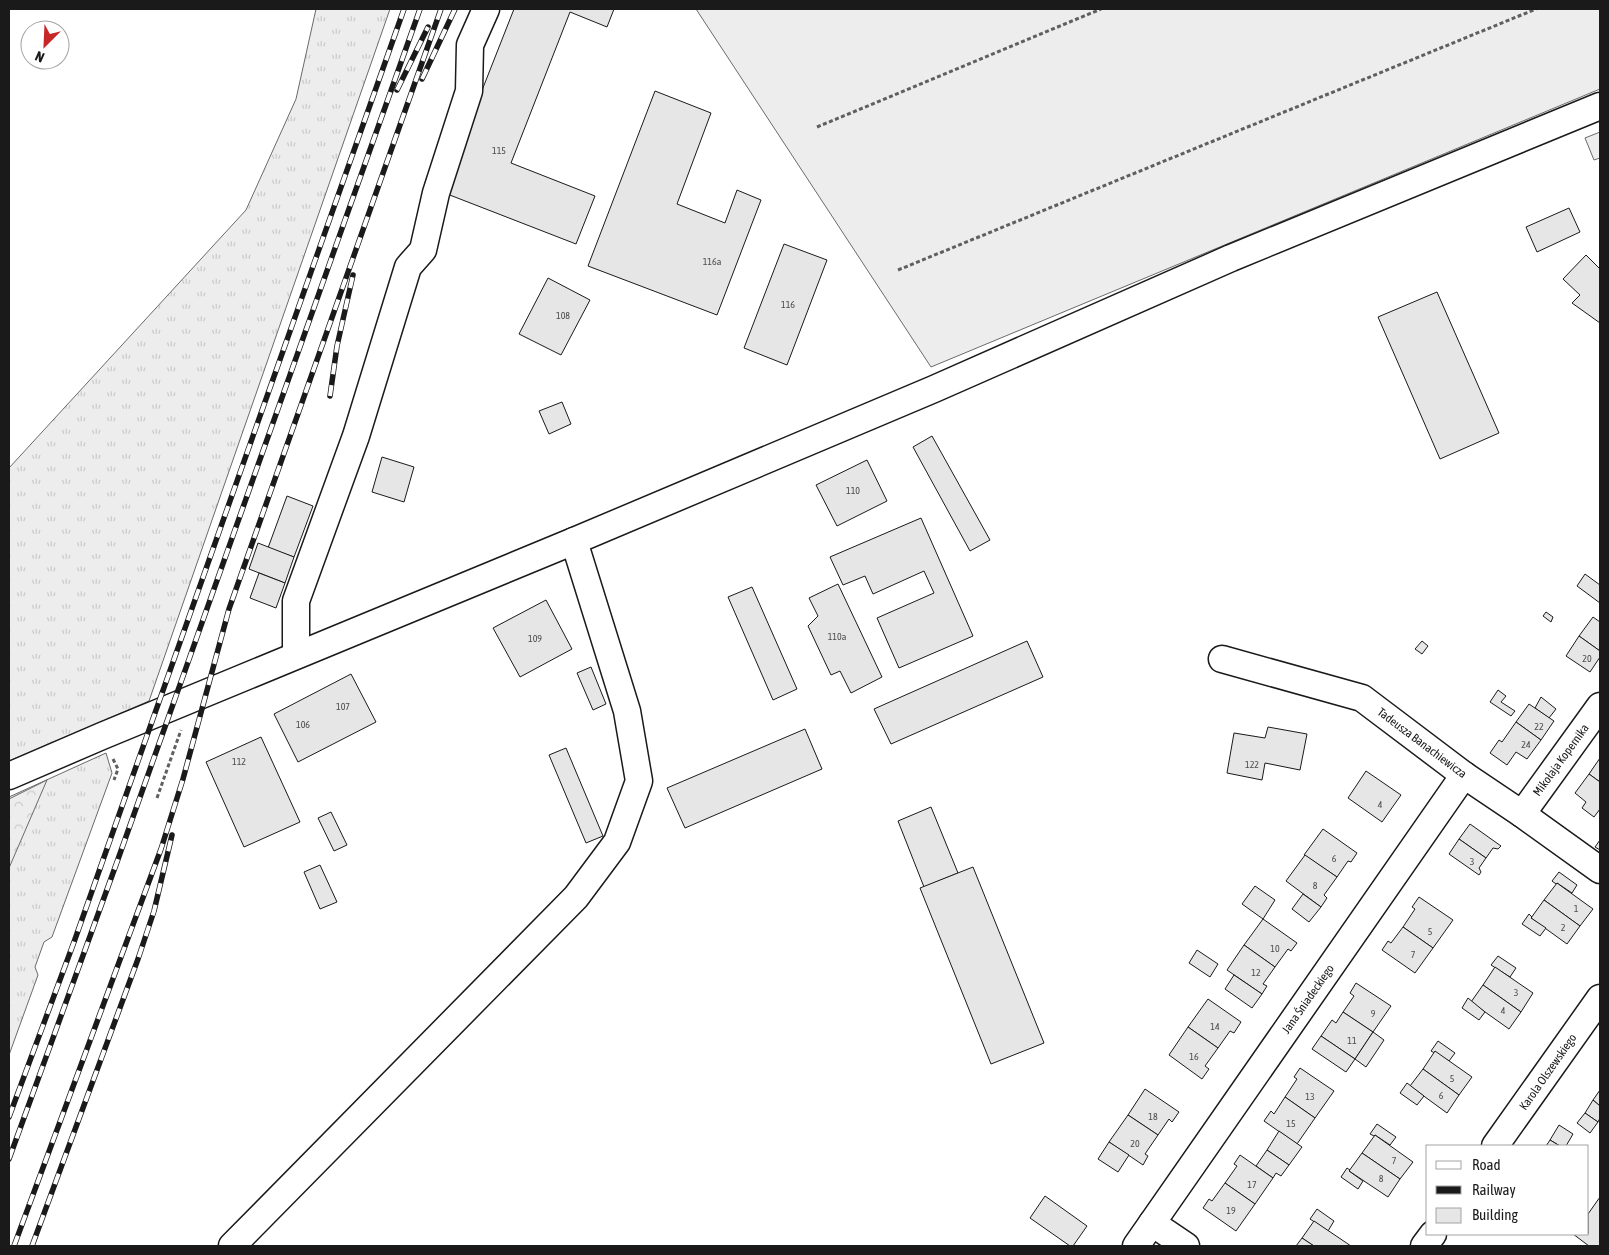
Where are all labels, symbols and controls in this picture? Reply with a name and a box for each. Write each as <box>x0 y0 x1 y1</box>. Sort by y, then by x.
north arrow <box>20 20 70 70</box>
text: N <box>33 48 47 66</box>
house number: 115 <box>492 145 506 156</box>
house number: 116a <box>703 256 722 267</box>
house number: 116 <box>781 299 795 310</box>
house number: 108 <box>556 310 570 321</box>
house number: 110 <box>846 485 860 496</box>
house number: 110a <box>828 631 847 642</box>
house number: 109 <box>528 633 542 644</box>
house number: 20 <box>1582 653 1592 664</box>
house number: 107 <box>336 701 350 712</box>
street label: Tadeusza Banachiewicza <box>1375 705 1469 781</box>
house number: 106 <box>296 719 310 730</box>
street label: Mikołaja Kopernika <box>1530 721 1592 799</box>
house number: 22 <box>1534 721 1544 732</box>
house number: 24 <box>1521 739 1531 750</box>
house number: 112 <box>232 756 246 767</box>
house number: 122 <box>1245 759 1259 770</box>
house number: 4 <box>1378 799 1383 810</box>
house number: 6 <box>1332 853 1337 864</box>
house number: 3 <box>1470 856 1475 867</box>
house number: 8 <box>1313 880 1318 891</box>
house number: 1 <box>1574 903 1579 914</box>
house number: 2 <box>1561 922 1566 933</box>
house number: 5 <box>1428 926 1433 937</box>
house number: 10 <box>1270 943 1280 954</box>
house number: 7 <box>1411 949 1416 960</box>
street label: Jana Śniadeckiego <box>1279 962 1337 1036</box>
house number: 12 <box>1251 967 1261 978</box>
house number: 3 <box>1514 987 1519 998</box>
house number: 4 <box>1501 1005 1506 1016</box>
house number: 9 <box>1371 1008 1376 1019</box>
house number: 14 <box>1210 1021 1220 1032</box>
street label: Karola Olszewskiego <box>1516 1031 1580 1113</box>
house number: 11 <box>1347 1035 1357 1046</box>
house number: 16 <box>1189 1051 1199 1062</box>
house number: 5 <box>1450 1073 1455 1084</box>
house number: 6 <box>1439 1090 1444 1101</box>
house number: 13 <box>1305 1091 1315 1102</box>
house number: 18 <box>1148 1111 1158 1122</box>
house number: 15 <box>1286 1118 1296 1129</box>
house number: 20 <box>1130 1138 1140 1149</box>
legend <box>1426 1145 1589 1235</box>
house number: 7 <box>1392 1155 1397 1166</box>
text: Road <box>1472 1156 1501 1173</box>
house number: 8 <box>1379 1173 1384 1184</box>
house number: 17 <box>1247 1179 1257 1190</box>
text: Railway <box>1472 1181 1516 1198</box>
house number: 19 <box>1226 1205 1236 1216</box>
text: Building <box>1472 1206 1518 1223</box>

